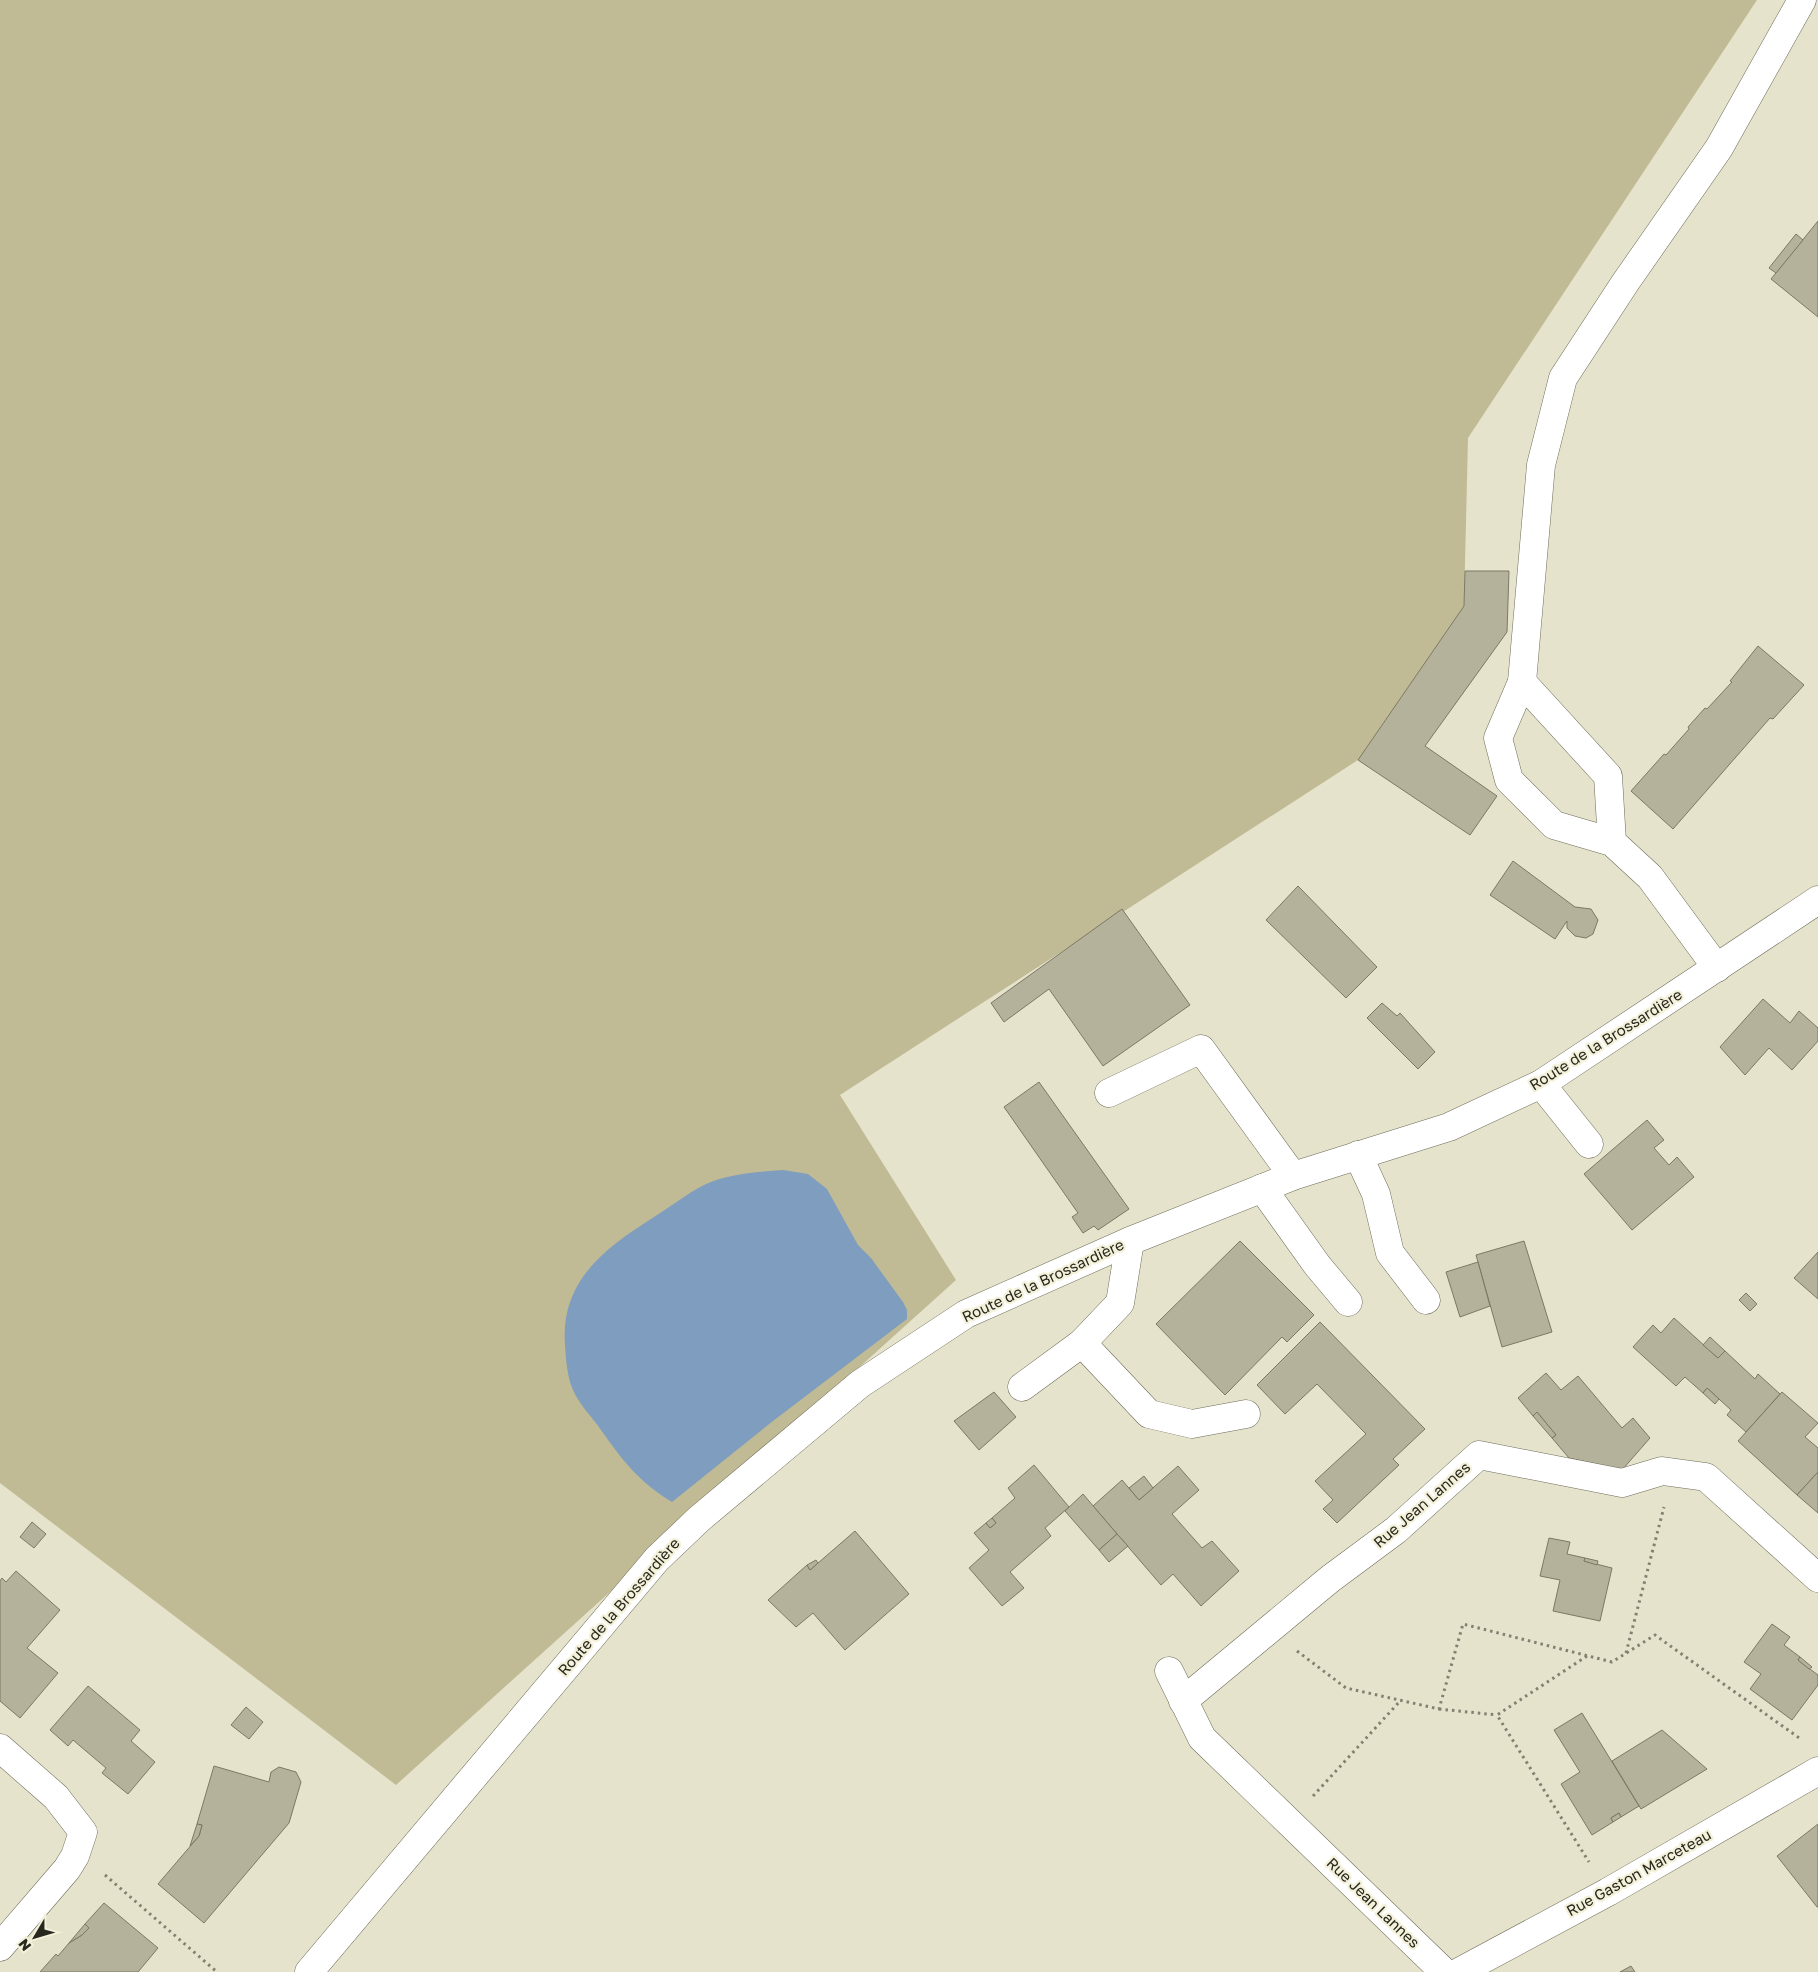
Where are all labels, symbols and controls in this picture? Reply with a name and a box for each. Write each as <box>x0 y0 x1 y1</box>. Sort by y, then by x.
street label: Route de la Brossardière <box>1526 985 1685 1094</box>
street label: Route de la Brossardière <box>959 1235 1127 1326</box>
street label: Rue Jean Lannes <box>1369 1457 1473 1551</box>
street label: Route de la Brossardière <box>554 1534 683 1679</box>
street label: Rue Gaston Marceteau <box>1563 1825 1714 1919</box>
street label: Rue Jean Lannes <box>1323 1853 1424 1951</box>
north arrow <box>10 1912 60 1962</box>
text: N <box>14 1936 34 1955</box>

